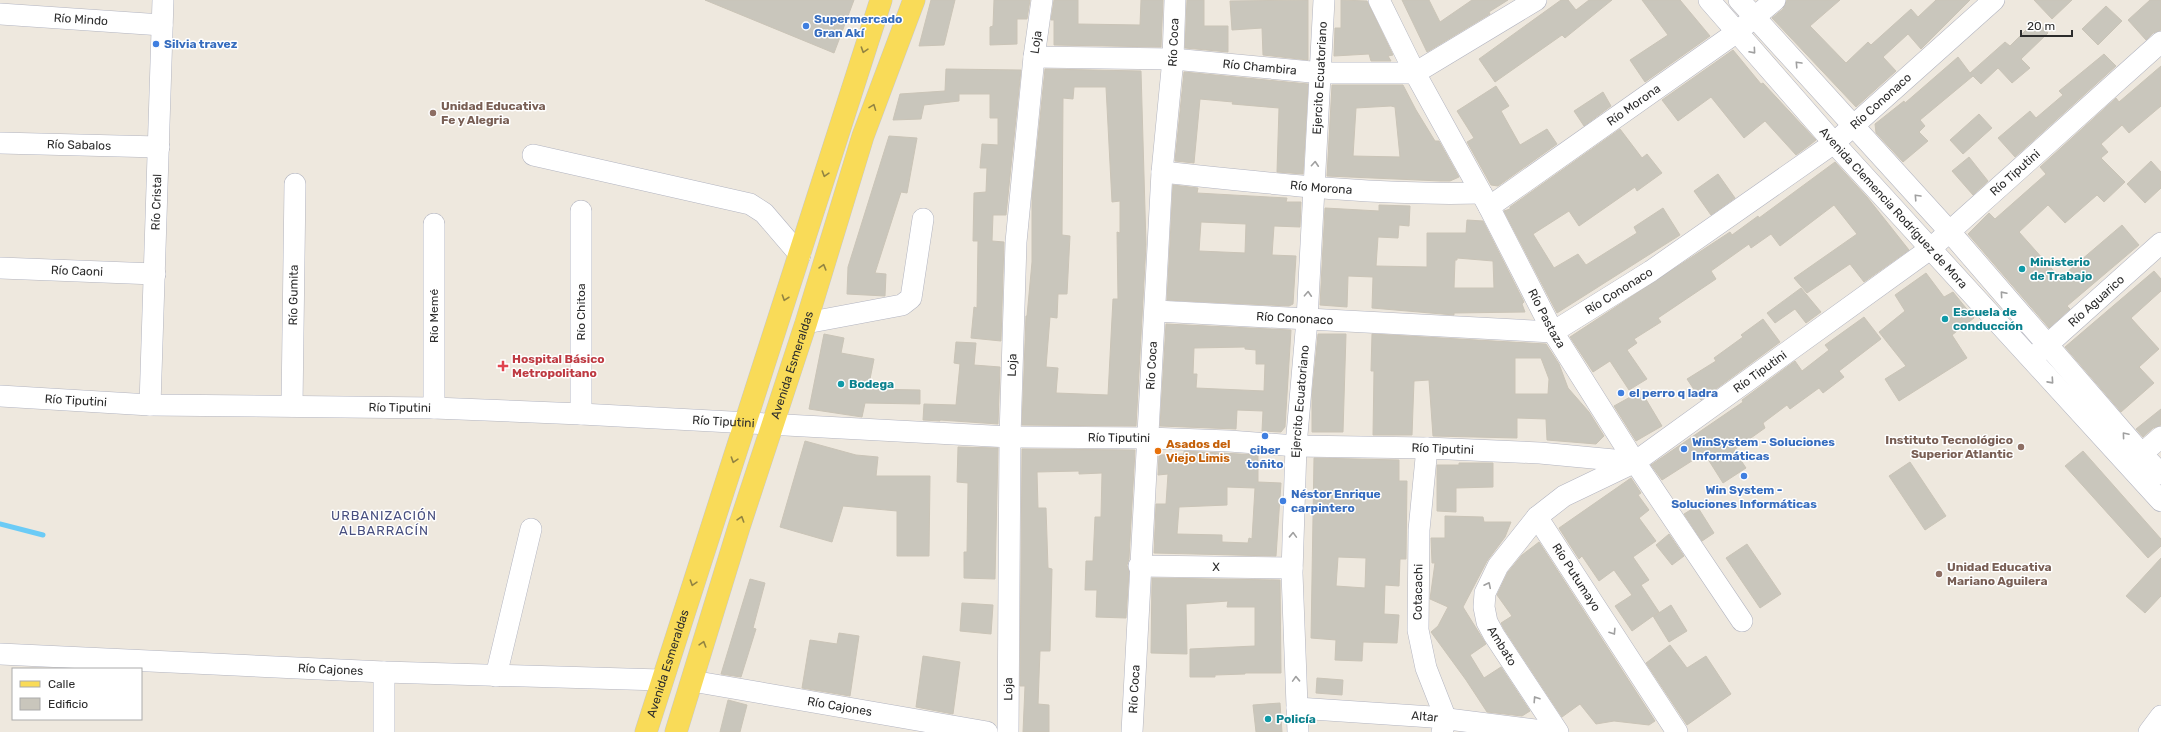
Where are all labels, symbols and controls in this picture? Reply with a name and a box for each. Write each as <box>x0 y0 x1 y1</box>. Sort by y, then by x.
street label: Río Mindo <box>53 11 109 28</box>
place label: Supermercado Gran Akí <box>814 12 902 40</box>
scale bar <box>2021 12 2072 38</box>
street label: Río Coca <box>1165 18 1181 67</box>
text: 20 m <box>2027 19 2055 33</box>
marker: Supermercado Gran Akí <box>801 21 811 31</box>
street label: Ejercito Ecuatoriano <box>1310 21 1330 135</box>
street label: Loja <box>1028 30 1045 55</box>
place label: Silvia travez <box>164 37 238 51</box>
marker: Silvia travez <box>151 39 161 49</box>
one-way arrow <box>1748 46 1755 53</box>
one-way arrow <box>860 47 869 54</box>
street label: Río Chambira <box>1222 57 1297 78</box>
one-way arrow <box>1795 61 1803 69</box>
street label: Río Cononaco <box>1847 70 1914 132</box>
street label: Río Morona <box>1604 81 1663 129</box>
place label: Unidad Educativa Fe y Alegria <box>441 99 546 127</box>
one-way arrow <box>869 104 877 111</box>
marker: Unidad Educativa Fe y Alegria <box>428 108 438 118</box>
street label: Avenida Clemencia Rodríguez de Mora <box>1817 125 1970 291</box>
street label: Río Sabalos <box>47 137 111 153</box>
street label: Río Tiputini <box>1987 147 2043 199</box>
one-way arrow <box>1310 161 1319 167</box>
one-way arrow <box>821 170 830 177</box>
street label: Río Cristal <box>149 174 164 231</box>
street label: Río Morona <box>1290 178 1353 197</box>
one-way arrow <box>1915 194 1922 201</box>
place label: Ministerio de Trabajo <box>2030 255 2092 283</box>
street label: Río Caoni <box>51 263 103 279</box>
one-way arrow <box>818 263 827 270</box>
street label: Río Gumita <box>286 264 301 326</box>
marker: Ministerio de Trabajo <box>2017 264 2027 274</box>
street label: Río Cononaco <box>1582 265 1655 317</box>
street label: Río Aguarico <box>2065 272 2127 330</box>
street label: Río Chitoa <box>574 283 588 341</box>
street label: Río Pastaza <box>1525 287 1568 351</box>
street label: Río Memé <box>427 289 441 343</box>
one-way arrow <box>1304 291 1312 297</box>
one-way arrow <box>2001 291 2008 299</box>
one-way arrow <box>782 294 790 301</box>
place label: Escuela de conducción <box>1953 305 2023 333</box>
street label: Avenida Esmeraldas <box>768 309 816 421</box>
street label: Río Cononaco <box>1256 309 1334 327</box>
marker: Escuela de conducción <box>1940 314 1950 324</box>
street label: Río Coca <box>1143 341 1160 390</box>
street label: Ejercito Ecuatoriano <box>1289 344 1312 458</box>
street label: Río Tiputini <box>1731 348 1789 396</box>
place label: Hospital Básico Metropolitano <box>512 352 605 380</box>
street label: Loja <box>1005 353 1020 377</box>
marker: Hospital Básico Metropolitano <box>497 360 509 372</box>
place label: Bodega <box>849 377 894 391</box>
one-way arrow <box>2046 377 2053 384</box>
marker: Bodega <box>836 379 846 389</box>
place label: el perro q ladra <box>1629 386 1718 400</box>
marker: el perro q ladra <box>1616 388 1626 398</box>
street label: Río Tiputini <box>44 392 107 409</box>
street label: Río Tiputini <box>368 400 431 415</box>
street label: Río Tiputini <box>692 413 755 430</box>
street label: Río Tiputini <box>1088 431 1150 445</box>
marker: ciber toñito <box>1260 431 1270 441</box>
one-way arrow <box>2123 432 2130 439</box>
place label: Instituto Tecnológico Superior Atlantic <box>1885 433 2013 461</box>
place label: WinSystem - Soluciones Informáticas <box>1692 435 1835 463</box>
place label: Asados del Viejo Limis <box>1166 437 1231 465</box>
street label: Río Tiputini <box>1411 441 1474 457</box>
marker: Instituto Tecnológico Superior Atlantic <box>2016 442 2026 452</box>
place label: ciber toñito <box>1246 443 1284 471</box>
marker: WinSystem - Soluciones Informáticas <box>1679 444 1689 454</box>
marker: Asados del Viejo Limis <box>1153 446 1163 456</box>
one-way arrow <box>730 456 739 463</box>
marker: Win System - Soluciones Informáticas <box>1739 471 1749 481</box>
place label: Win System - Soluciones Informáticas <box>1671 483 1817 511</box>
place label: Néstor Enrique carpintero <box>1291 487 1381 515</box>
marker: Néstor Enrique carpintero <box>1278 496 1288 506</box>
district label: URBANIZACIÓN ALBARRACÍN <box>331 508 437 538</box>
one-way arrow <box>737 516 745 523</box>
one-way arrow <box>1289 532 1298 538</box>
street label: Río Putumayo <box>1549 541 1603 614</box>
street label: X <box>1212 560 1220 574</box>
place label: Unidad Educativa Mariano Aguilera <box>1947 560 2052 588</box>
street label: Cotacachi <box>1411 564 1425 620</box>
marker: Unidad Educativa Mariano Aguilera <box>1934 569 1944 579</box>
one-way arrow <box>690 579 698 586</box>
one-way arrow <box>1484 582 1491 589</box>
street label: Avenida Esmeraldas <box>644 608 692 719</box>
street label: Ambato <box>1484 624 1520 668</box>
one-way arrow <box>1608 628 1616 635</box>
one-way arrow <box>698 640 707 647</box>
street label: Río Cajones <box>298 661 364 678</box>
street label: Río Coca <box>1126 664 1143 714</box>
legend <box>12 668 142 720</box>
one-way arrow <box>1292 676 1300 682</box>
text: Calle <box>48 677 75 691</box>
street label: Loja <box>1001 677 1015 701</box>
street label: Río Cajones <box>806 694 873 719</box>
text: Edificio <box>48 697 88 711</box>
one-way arrow <box>1534 697 1541 704</box>
street label: Altar <box>1411 709 1439 725</box>
place label: Policía <box>1276 712 1316 726</box>
marker: Policía <box>1263 714 1273 724</box>

